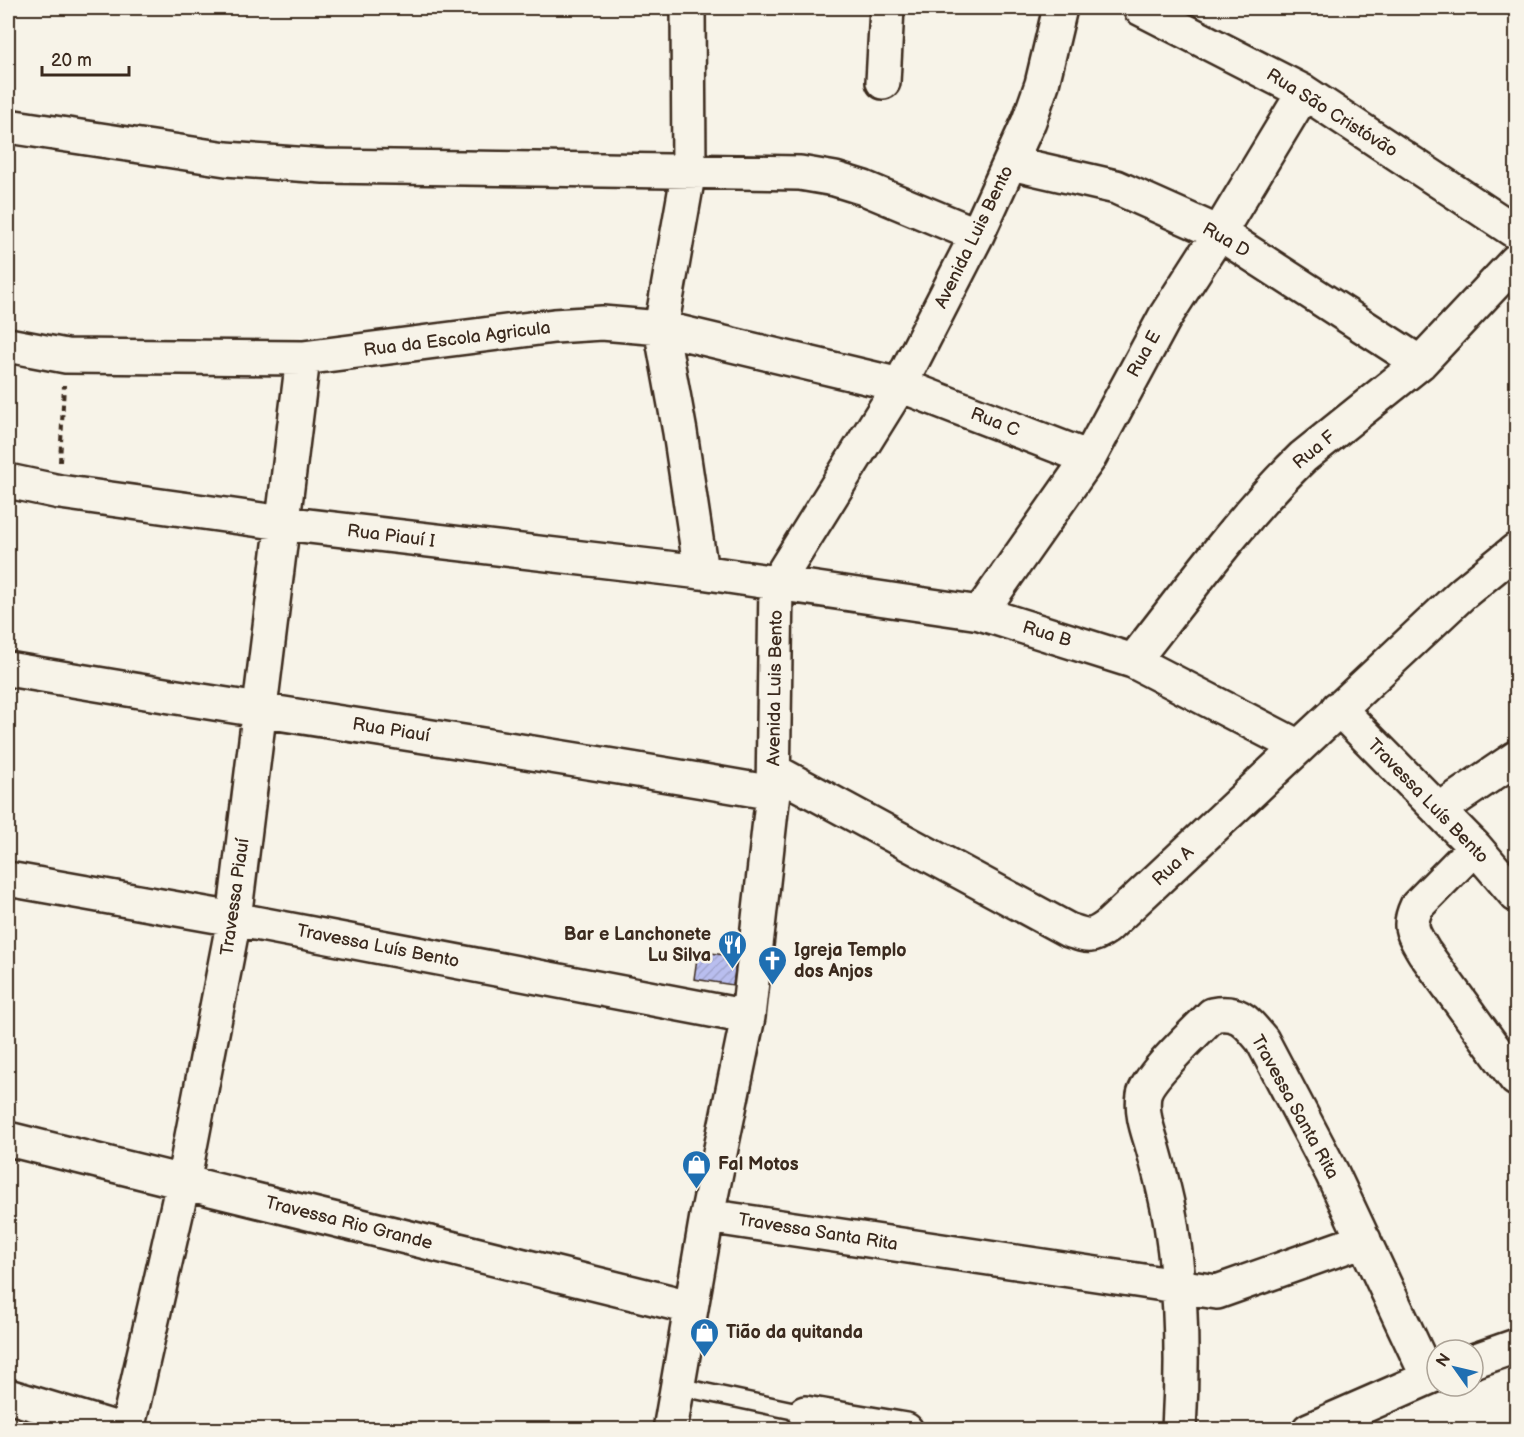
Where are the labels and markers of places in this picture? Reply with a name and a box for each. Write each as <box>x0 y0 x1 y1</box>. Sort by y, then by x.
place label: Bar e Lanchonete Lu Silva <box>564 924 711 966</box>
restaurant icon: Bar e Lanchonete Lu Silva <box>716 928 748 970</box>
place label: Igreja Templo dos Anjos <box>794 940 907 982</box>
church icon: Igreja Templo dos Anjos <box>757 944 789 986</box>
shop icon: Fal Motos <box>681 1148 713 1190</box>
place label: Fal Motos <box>718 1154 799 1175</box>
shop icon: Tião da quitanda <box>689 1316 721 1358</box>
place label: Tião da quitanda <box>726 1322 863 1343</box>

